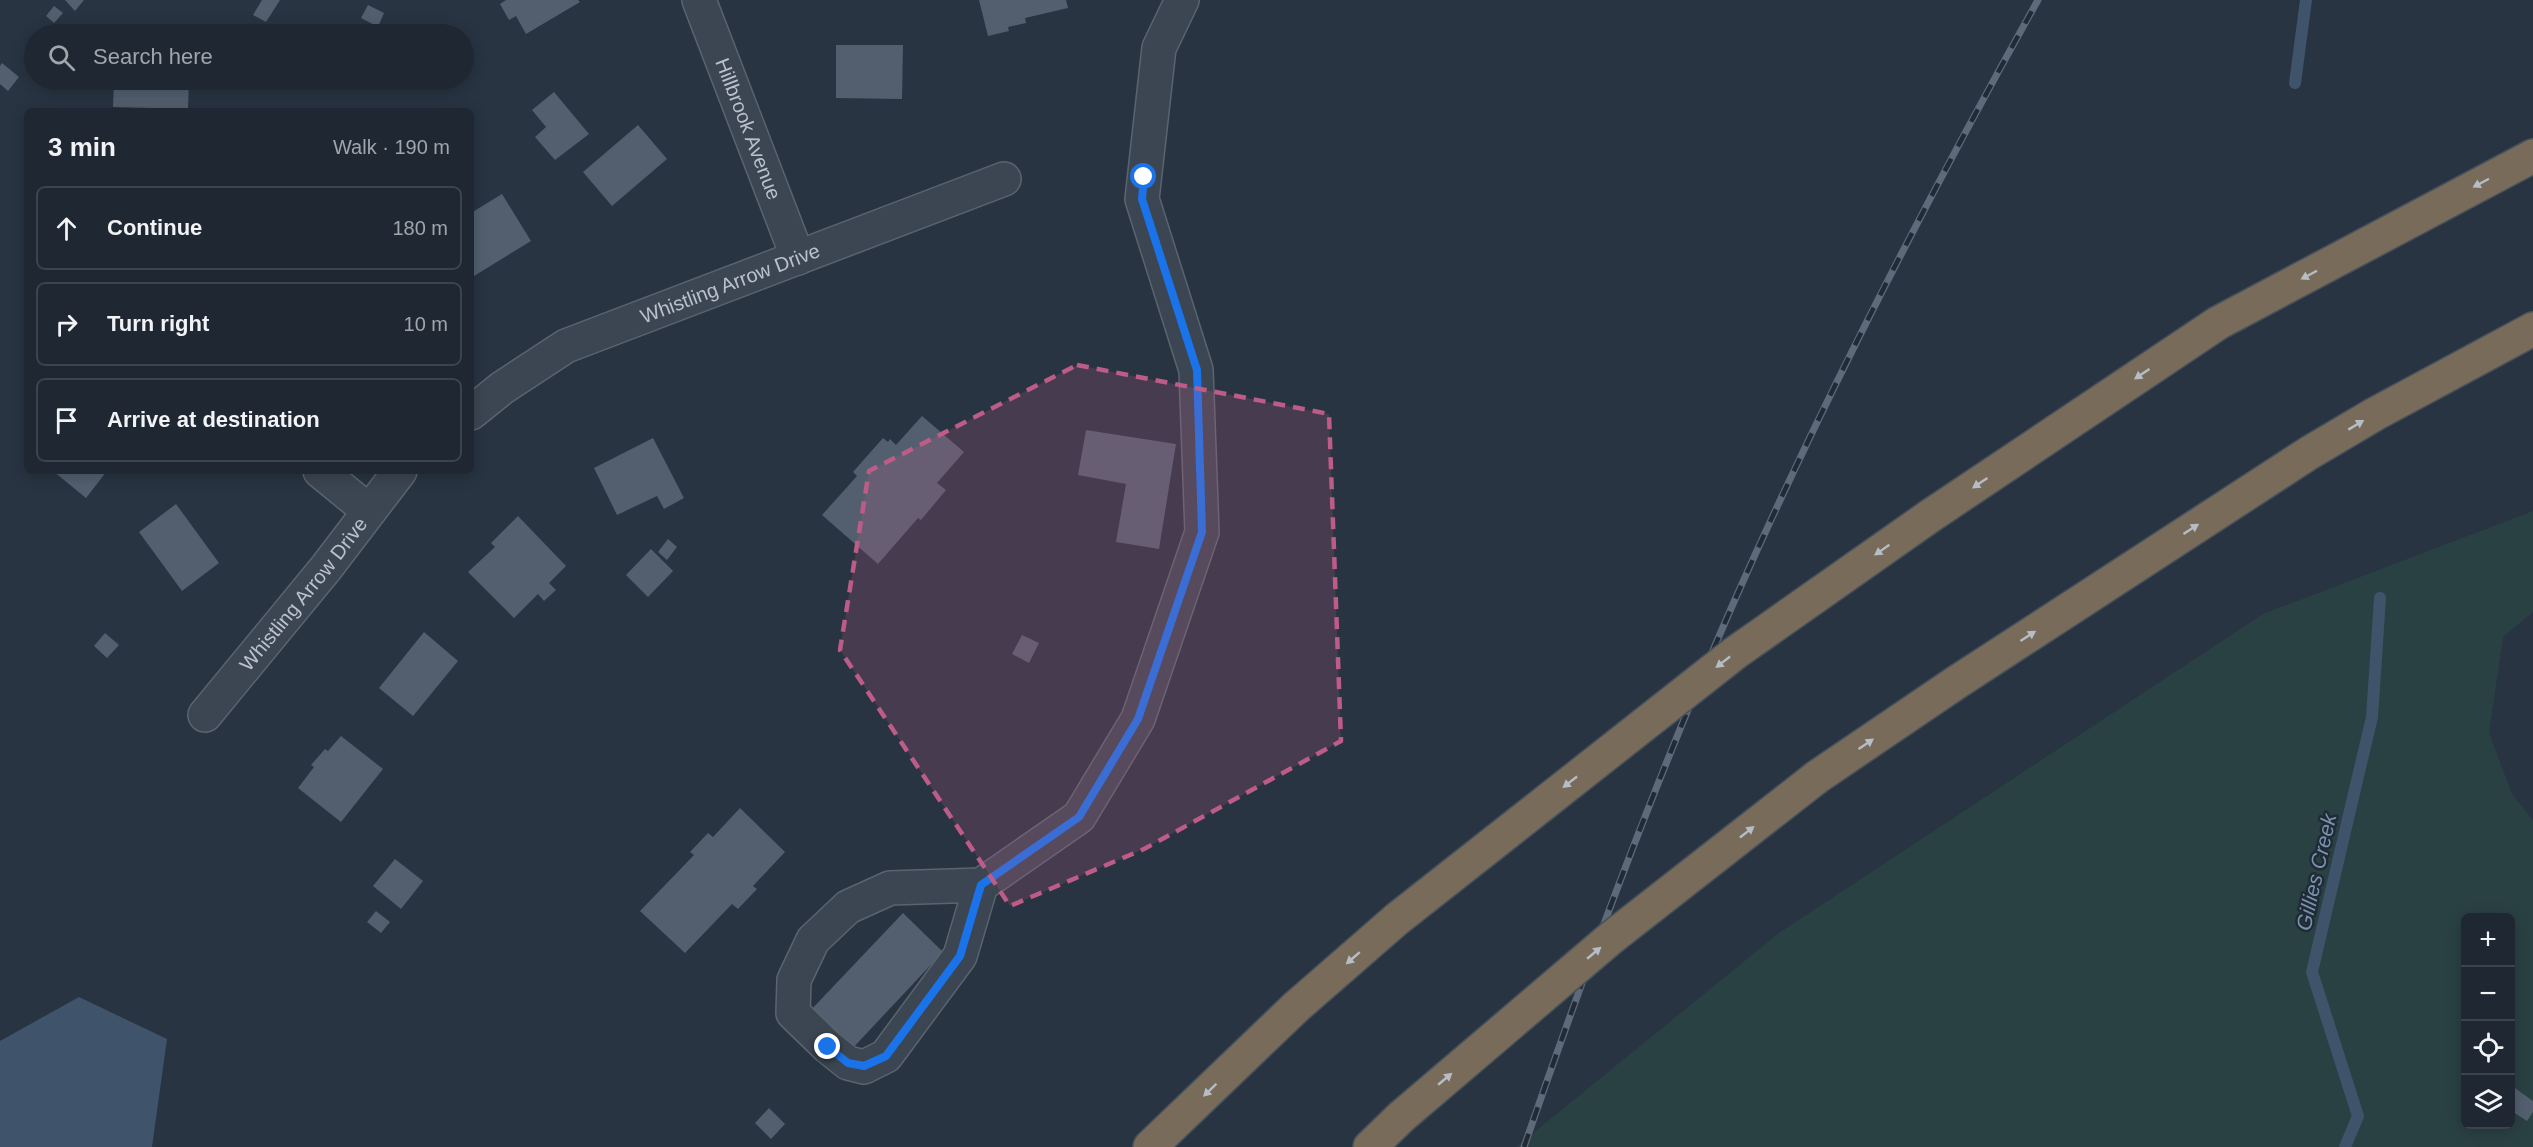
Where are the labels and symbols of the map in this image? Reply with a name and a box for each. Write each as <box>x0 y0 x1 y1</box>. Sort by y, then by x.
street label: Hillbrook Avenue <box>711 55 786 203</box>
route start <box>1130 163 1156 189</box>
one-way arrow <box>2473 178 2490 188</box>
street label: Whistling Arrow Drive <box>637 239 823 328</box>
one-way arrow <box>2301 270 2318 280</box>
one-way arrow <box>2133 369 2150 380</box>
one-way arrow <box>2348 420 2365 430</box>
one-way arrow <box>1972 477 1988 488</box>
street label: Whistling Arrow Drive <box>235 513 372 675</box>
one-way arrow <box>2183 524 2200 535</box>
one-way arrow <box>1875 544 1891 556</box>
one-way arrow <box>2020 630 2036 641</box>
one-way arrow <box>1715 655 1731 668</box>
one-way arrow <box>1857 738 1873 750</box>
one-way arrow <box>1562 776 1578 789</box>
water label: Gillies Creek <box>2291 810 2341 933</box>
one-way arrow <box>1739 826 1754 838</box>
one-way arrow <box>1586 946 1602 959</box>
one-way arrow <box>1345 951 1361 964</box>
route end <box>814 1033 840 1059</box>
one-way arrow <box>1437 1073 1452 1086</box>
one-way arrow <box>1203 1082 1217 1096</box>

